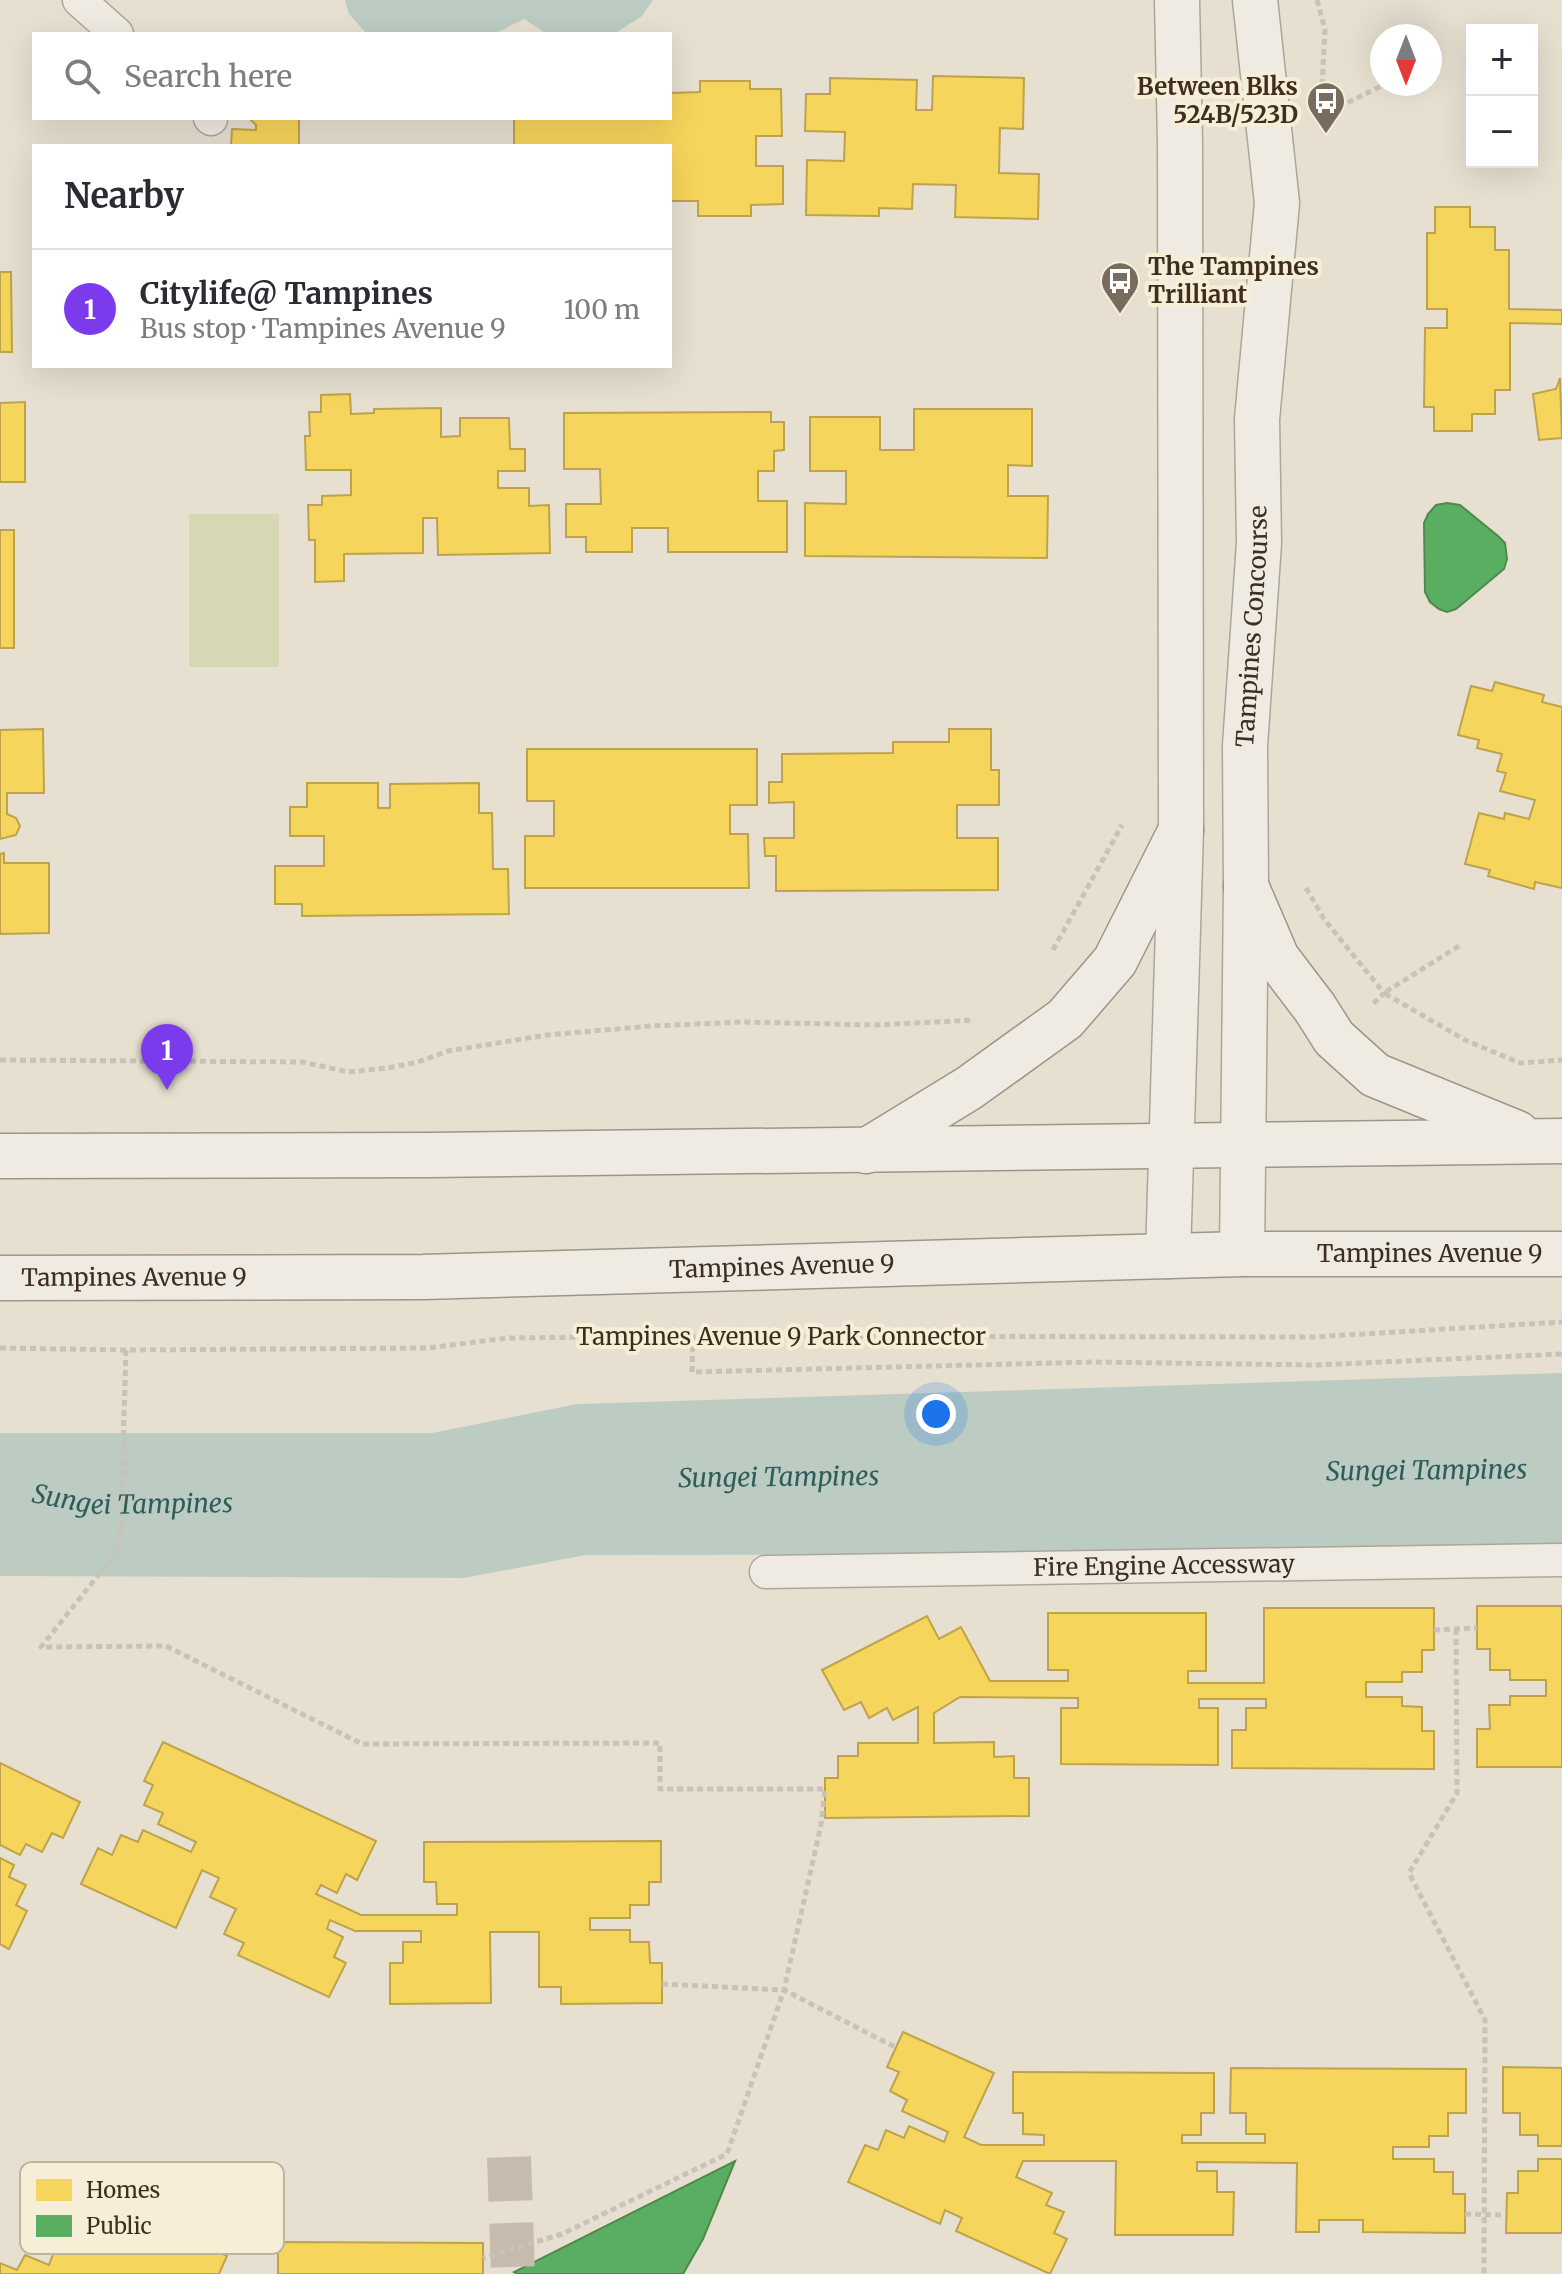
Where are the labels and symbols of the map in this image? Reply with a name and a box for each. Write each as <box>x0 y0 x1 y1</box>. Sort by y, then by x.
north arrow <box>1370 24 1442 96</box>
place label: Between Blks 524B/523D <box>1137 71 1298 130</box>
bus stop icon: Between Blks 524B/523D <box>1305 80 1347 135</box>
place label: The Tampines Trilliant <box>1148 251 1319 310</box>
bus stop icon: The Tampines Trilliant <box>1099 260 1141 315</box>
street label: Tampines Concourse <box>1229 505 1274 748</box>
pin: 1 <box>141 1024 193 1090</box>
street label: Tampines Avenue 9 <box>1317 1238 1542 1269</box>
street label: Tampines Avenue 9 <box>669 1248 895 1285</box>
street label: Tampines Avenue 9 <box>21 1261 247 1293</box>
street label: Tampines Avenue 9 Park Connector <box>576 1321 986 1352</box>
your location <box>916 1394 956 1434</box>
water label: Sungei Tampines <box>1326 1452 1528 1487</box>
water label: Sungei Tampines <box>678 1459 880 1494</box>
water label: Sungei Tampines <box>30 1477 233 1521</box>
street label: Fire Engine Accessway <box>1033 1548 1295 1583</box>
legend <box>20 2162 284 2254</box>
text: Homes <box>86 2176 160 2204</box>
text: Public <box>86 2212 152 2240</box>

